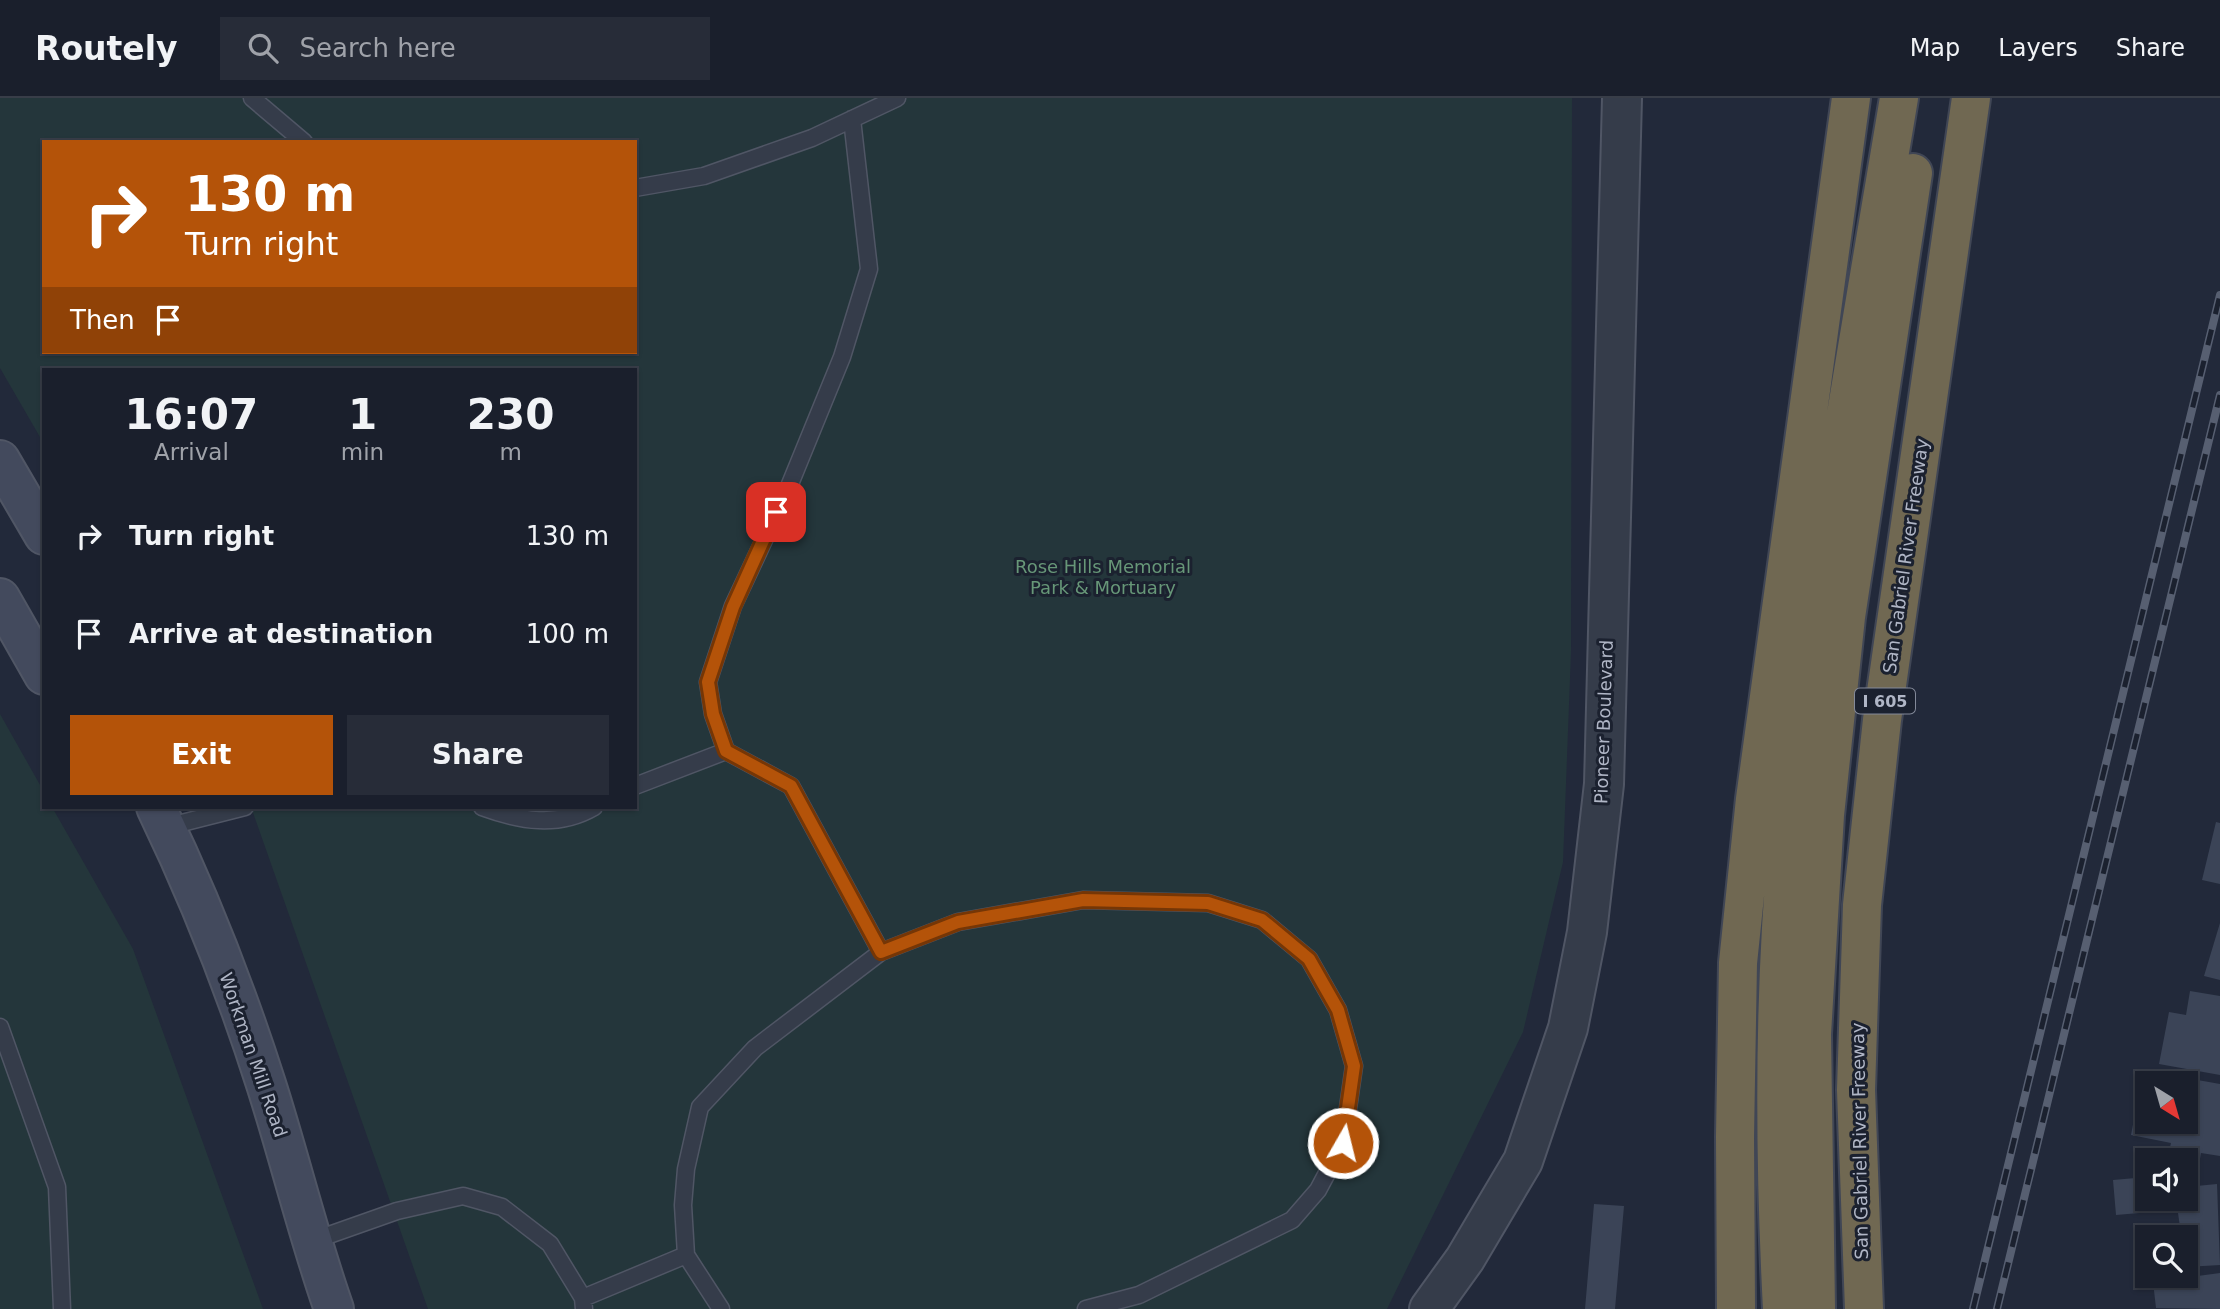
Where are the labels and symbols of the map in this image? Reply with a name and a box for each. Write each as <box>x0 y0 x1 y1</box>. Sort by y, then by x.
street label: San Gabriel River Freeway <box>1879 437 1932 675</box>
pin <box>746 482 806 542</box>
park label: Rose Hills Memorial Park & Mortuary <box>1015 556 1191 598</box>
street label: Pioneer Boulevard <box>1590 640 1617 804</box>
road number: I 605 <box>1855 688 1915 714</box>
street label: Workman Mill Road <box>215 970 292 1140</box>
street label: San Gabriel River Freeway <box>1847 1022 1872 1260</box>
north arrow <box>2135 1071 2198 1134</box>
position arrow <box>1306 1106 1380 1180</box>

